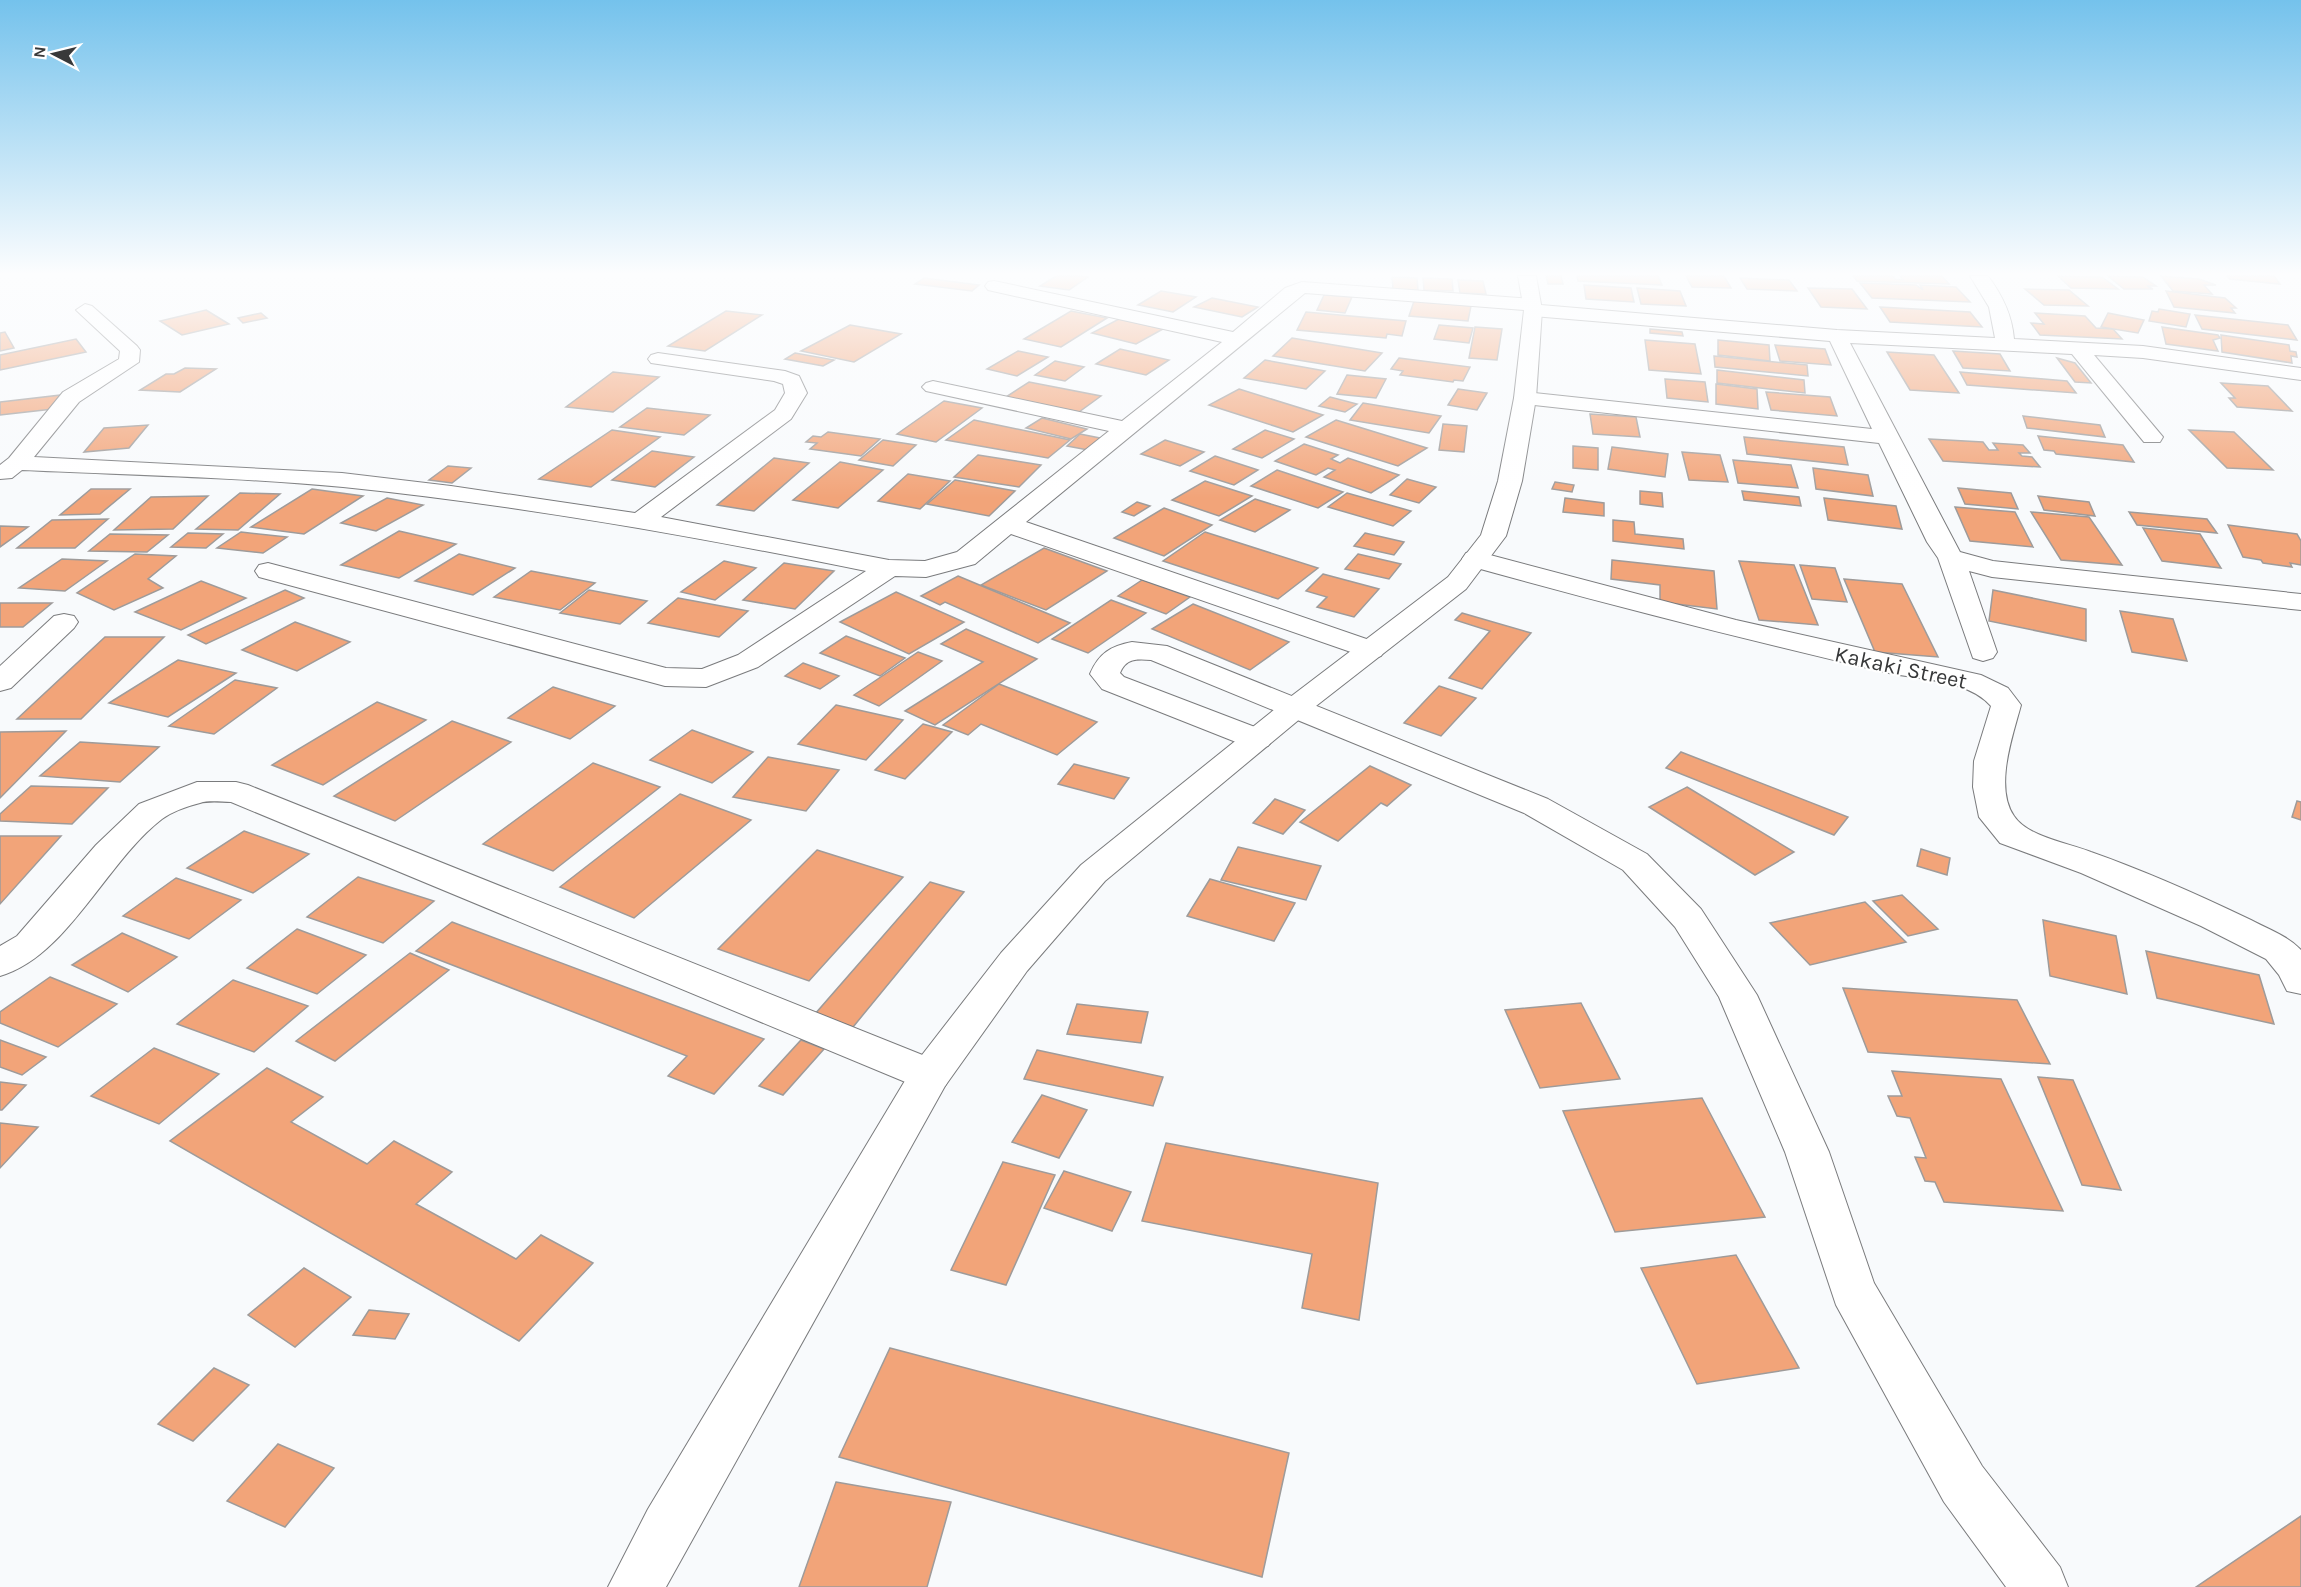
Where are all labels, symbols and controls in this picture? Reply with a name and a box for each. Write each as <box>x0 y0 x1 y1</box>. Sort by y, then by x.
north arrow <box>24 24 84 84</box>
text: N <box>29 45 50 59</box>
street label: Kakaki Street <box>1832 641 1969 695</box>

